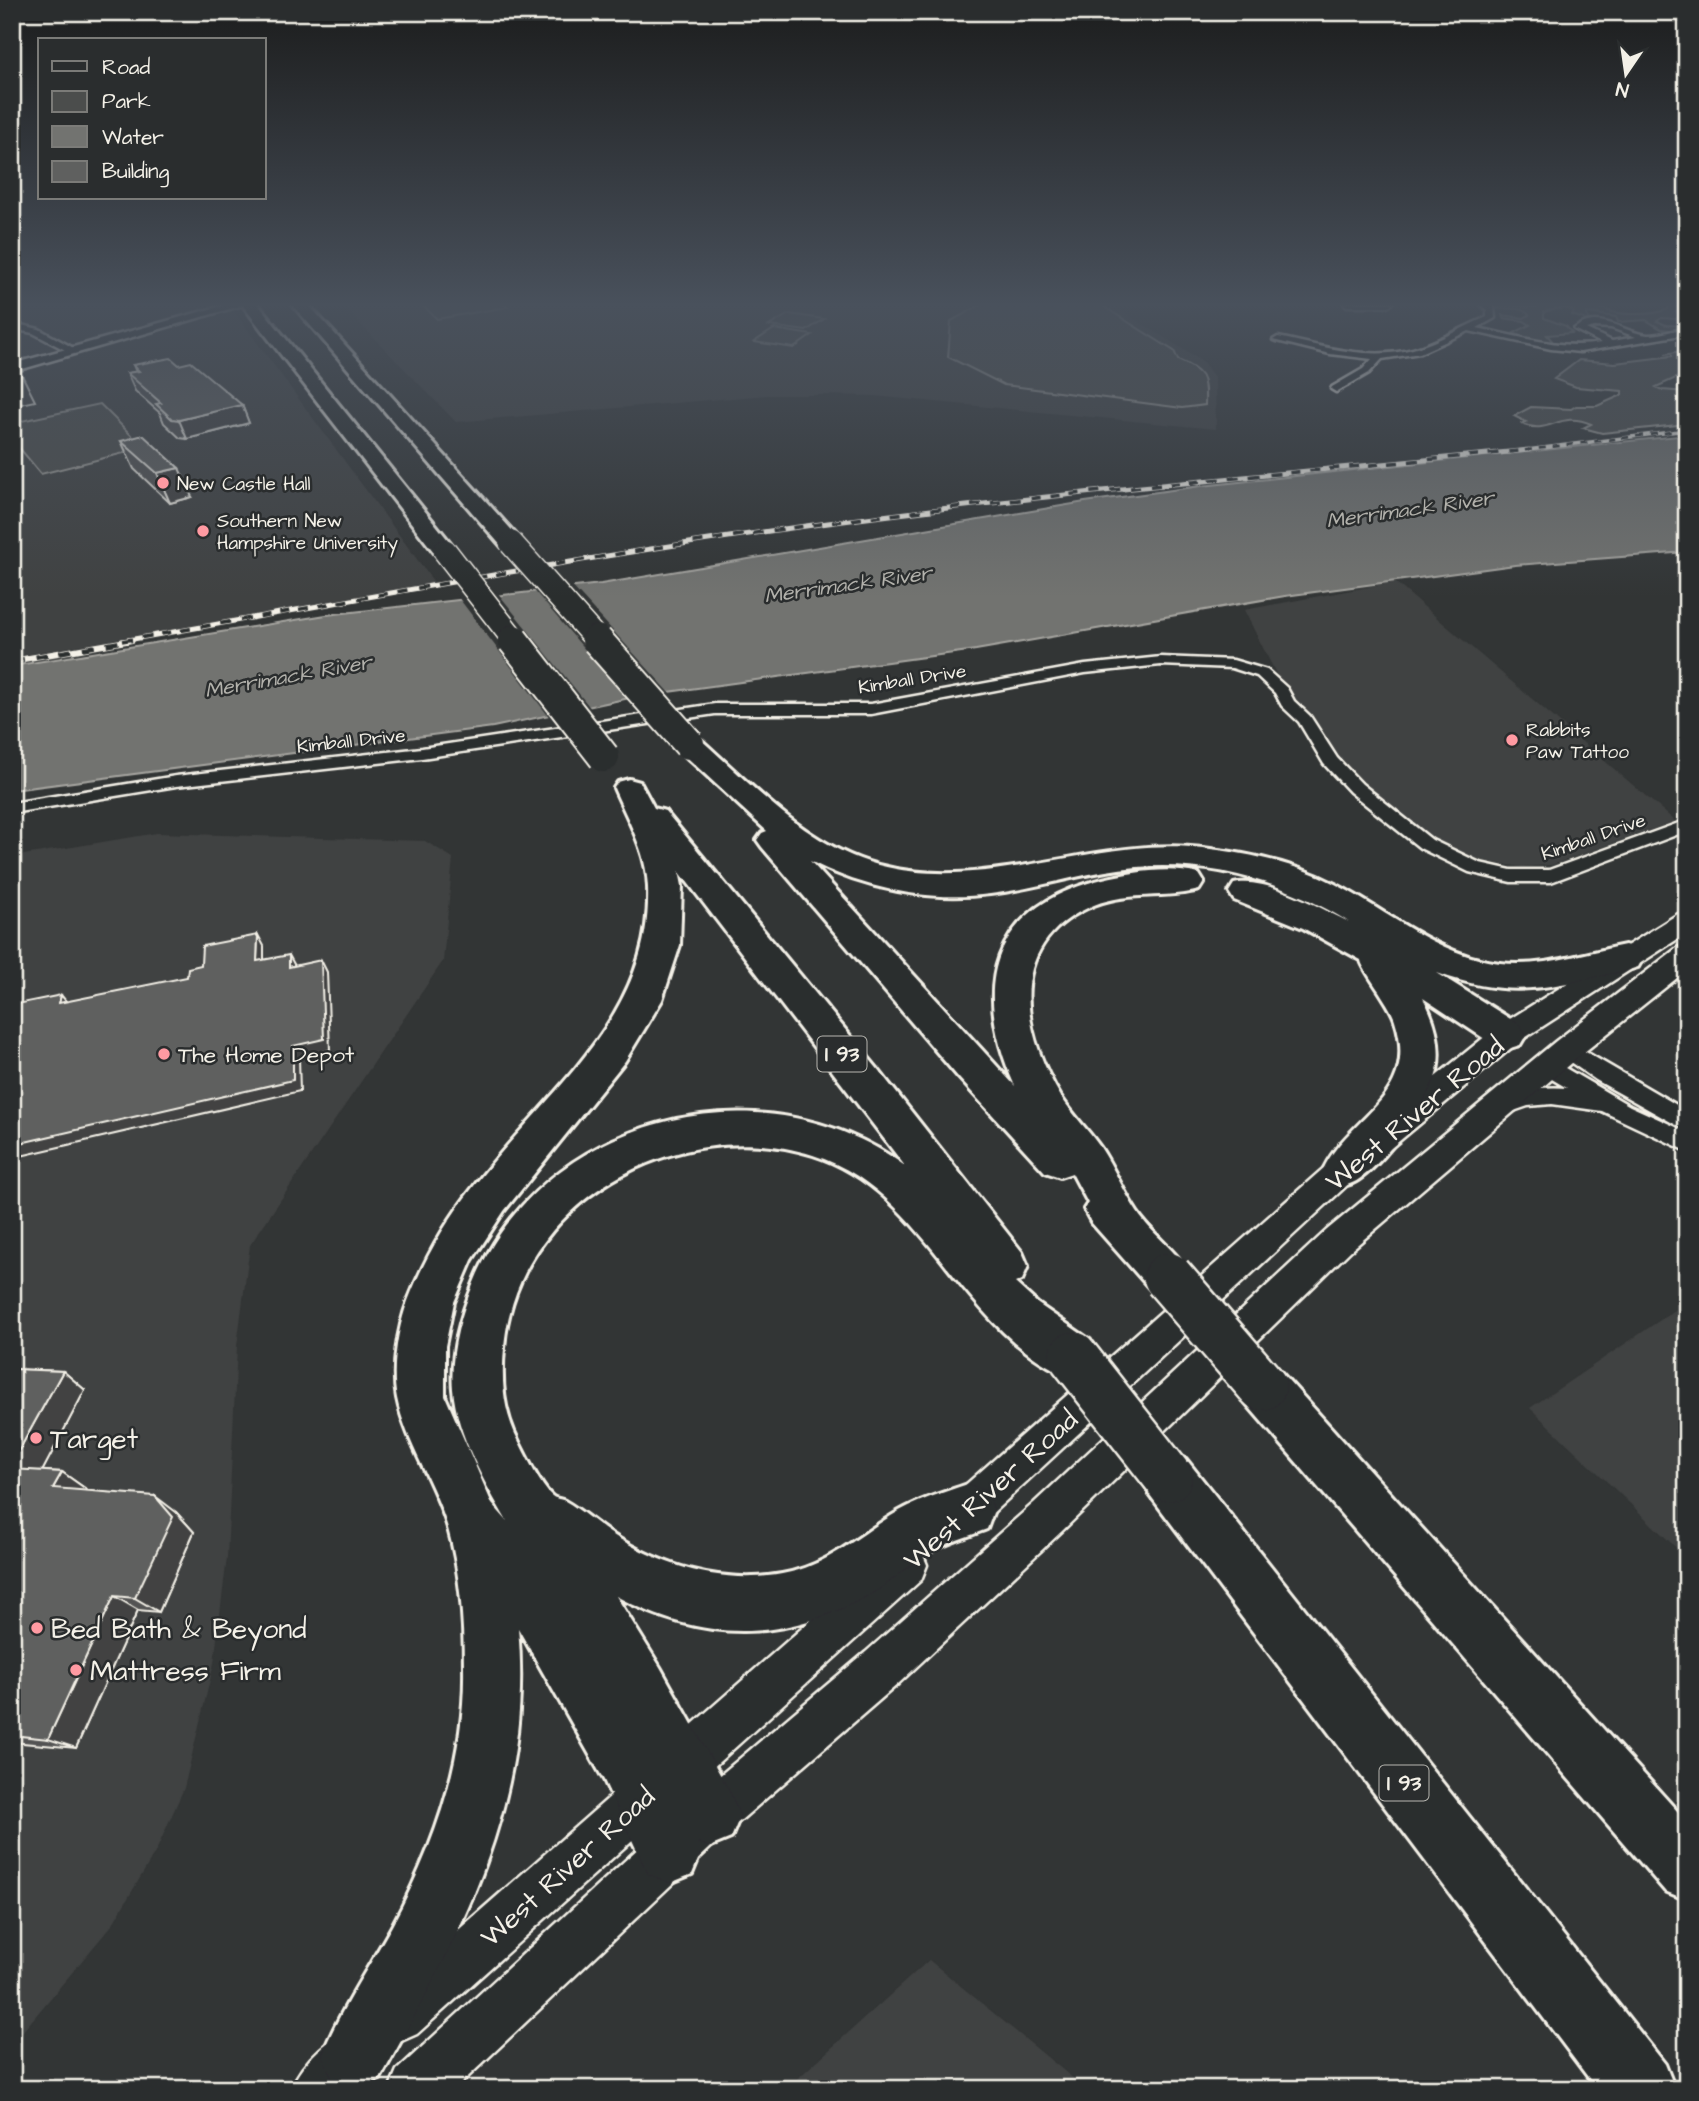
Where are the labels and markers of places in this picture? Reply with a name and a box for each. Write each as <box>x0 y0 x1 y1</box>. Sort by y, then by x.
place label: New Castle Hall <box>177 471 311 498</box>
marker: New Castle Hall <box>155 475 171 491</box>
place label: Southern New Hampshire University <box>217 508 398 558</box>
marker: Southern New Hampshire University <box>195 523 211 539</box>
place label: Rabbits Paw Tattoo <box>1526 717 1629 766</box>
marker: Rabbits Paw Tattoo <box>1504 732 1520 748</box>
place label: The Home Depot <box>178 1039 355 1071</box>
marker: The Home Depot <box>156 1046 172 1062</box>
place label: Target <box>50 1420 139 1460</box>
marker: Target <box>28 1430 44 1446</box>
place label: Bed Bath & Beyond <box>51 1610 307 1651</box>
marker: Bed Bath & Beyond <box>29 1620 45 1636</box>
place label: Mattress Firm <box>90 1652 281 1691</box>
marker: Mattress Firm <box>68 1662 84 1678</box>

